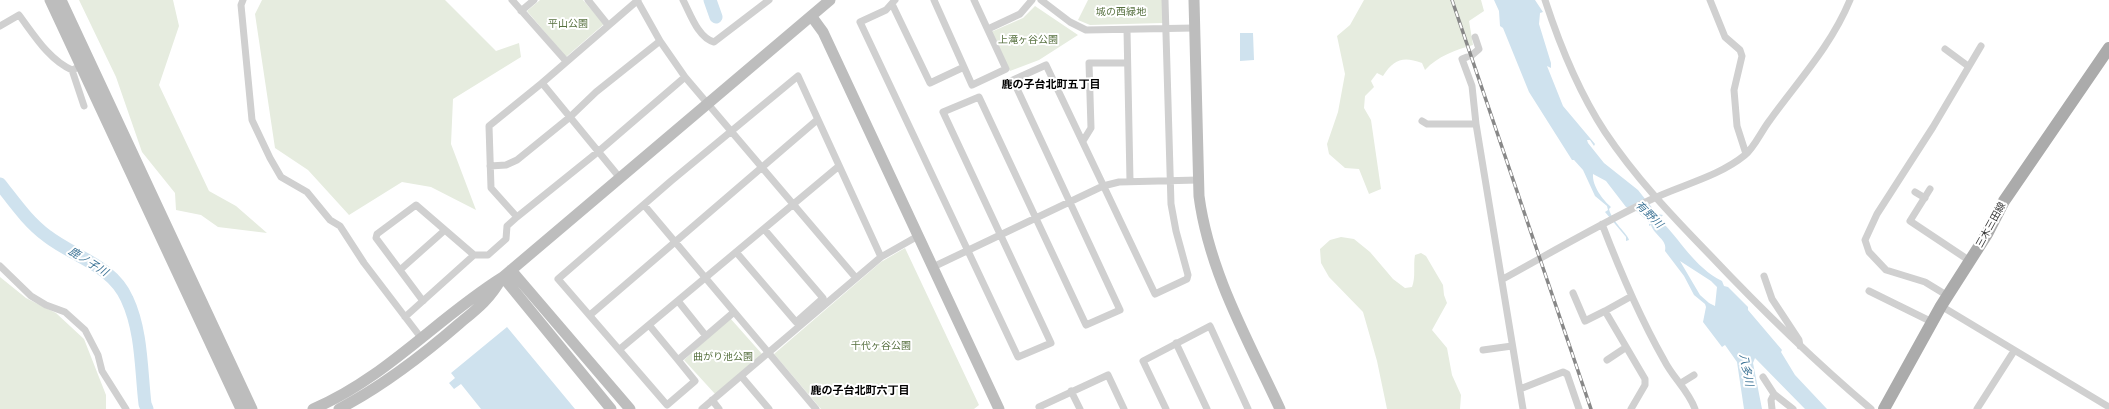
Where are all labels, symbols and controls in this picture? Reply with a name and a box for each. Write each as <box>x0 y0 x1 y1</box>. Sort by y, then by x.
park label: 城の西緑地 <box>1096 6 1146 18</box>
park label: 平山公園 <box>548 18 588 30</box>
park label: 上滝ヶ谷公園 <box>998 34 1058 46</box>
district label: 鹿の子台北町五丁目 <box>1002 78 1100 92</box>
water label: 有野川 <box>1633 199 1665 231</box>
street label: 三木三田線 <box>1974 200 2008 250</box>
water label: 鹿ノ子川 <box>66 245 110 279</box>
park label: 千代ヶ谷公園 <box>851 340 911 352</box>
park label: 曲がり池公園 <box>693 351 753 363</box>
water label: 八多川 <box>1736 353 1756 387</box>
district label: 鹿の子台北町六丁目 <box>811 384 909 398</box>

